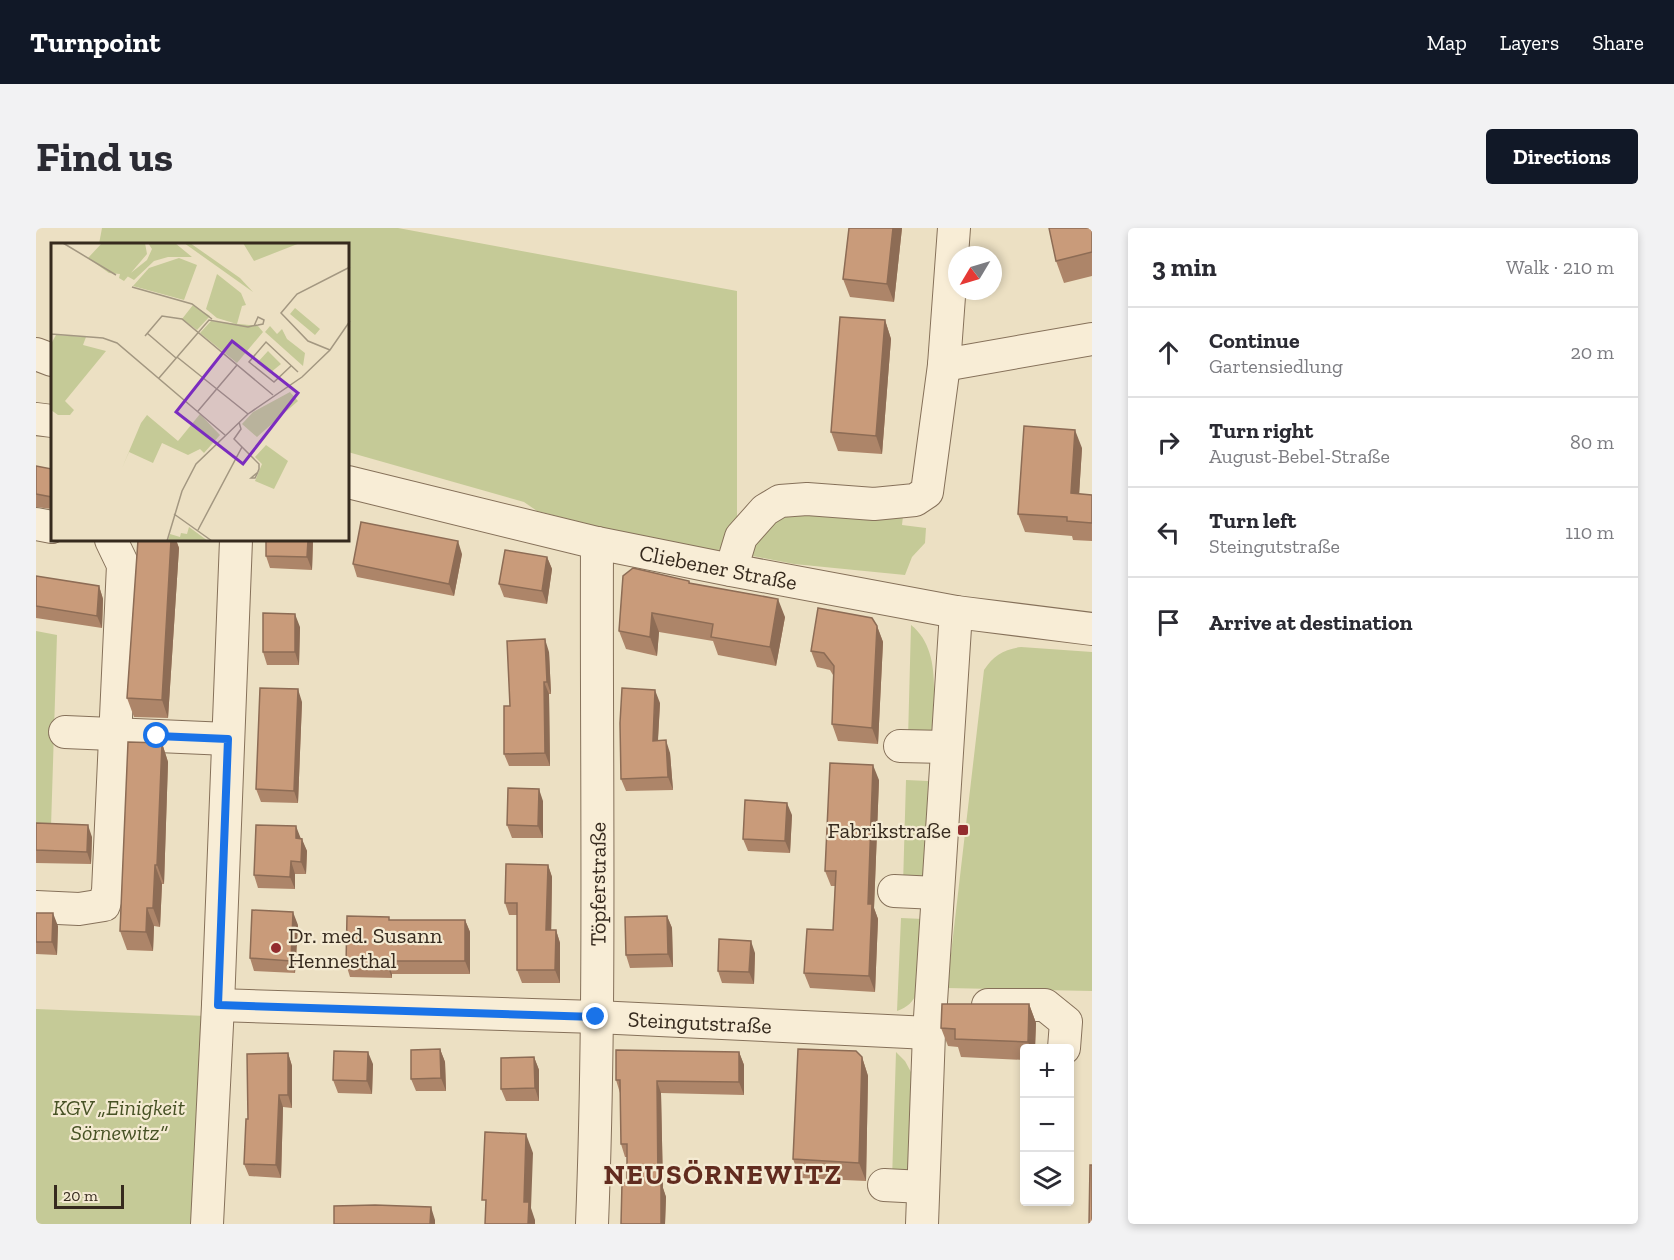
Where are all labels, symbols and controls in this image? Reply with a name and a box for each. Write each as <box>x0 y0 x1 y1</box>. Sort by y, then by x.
text: Turnpoint <box>30 26 160 59</box>
text: Map <box>1427 30 1467 55</box>
text: Layers <box>1500 30 1559 55</box>
text: Share <box>1592 30 1644 55</box>
button: Directions <box>1486 129 1638 184</box>
text: Find us <box>36 131 173 182</box>
inset map <box>51 243 350 542</box>
north arrow <box>948 246 1002 300</box>
text: 3 min <box>1152 251 1217 283</box>
text: Walk · 210 m <box>1506 255 1614 279</box>
text: Continue <box>1209 327 1300 354</box>
icon: ahead <box>1152 336 1185 369</box>
text: 20 m <box>1570 340 1614 364</box>
text: Gartensiedlung <box>1209 354 1343 378</box>
text: Turn right <box>1209 417 1313 444</box>
icon: right <box>1152 426 1185 459</box>
text: 80 m <box>1570 430 1614 454</box>
text: August-Bebel-Straße <box>1209 444 1390 468</box>
text: Turn left <box>1209 507 1296 534</box>
icon: left <box>1152 516 1185 549</box>
text: 110 m <box>1565 520 1614 544</box>
text: Steingutstraße <box>1209 534 1340 558</box>
street label: Cliebener Straße <box>637 539 799 596</box>
icon: arrive <box>1152 606 1185 639</box>
text: Arrive at destination <box>1209 609 1412 636</box>
route start <box>143 722 169 748</box>
place label: Fabrikstraße <box>827 817 951 844</box>
street label: Töpferstraße <box>584 822 612 946</box>
marker: Fabrikstraße <box>956 823 970 837</box>
place label: Dr. med. Susann Hennesthal <box>288 922 443 974</box>
marker: Dr. med. Susann Hennesthal <box>269 941 283 955</box>
route end <box>582 1003 608 1029</box>
street label: Steingutstraße <box>627 1006 772 1039</box>
map controls <box>1020 1044 1074 1206</box>
button: + <box>1020 1044 1074 1098</box>
park label: KGV „Einigkeit Sörnewitz“ <box>53 1094 186 1146</box>
button: − <box>1020 1098 1074 1152</box>
button: layers <box>1020 1152 1074 1206</box>
district label: NEUSÖRNEWITZ <box>603 1158 843 1191</box>
scale bar <box>54 1182 124 1210</box>
text: 20 m <box>63 1186 98 1205</box>

